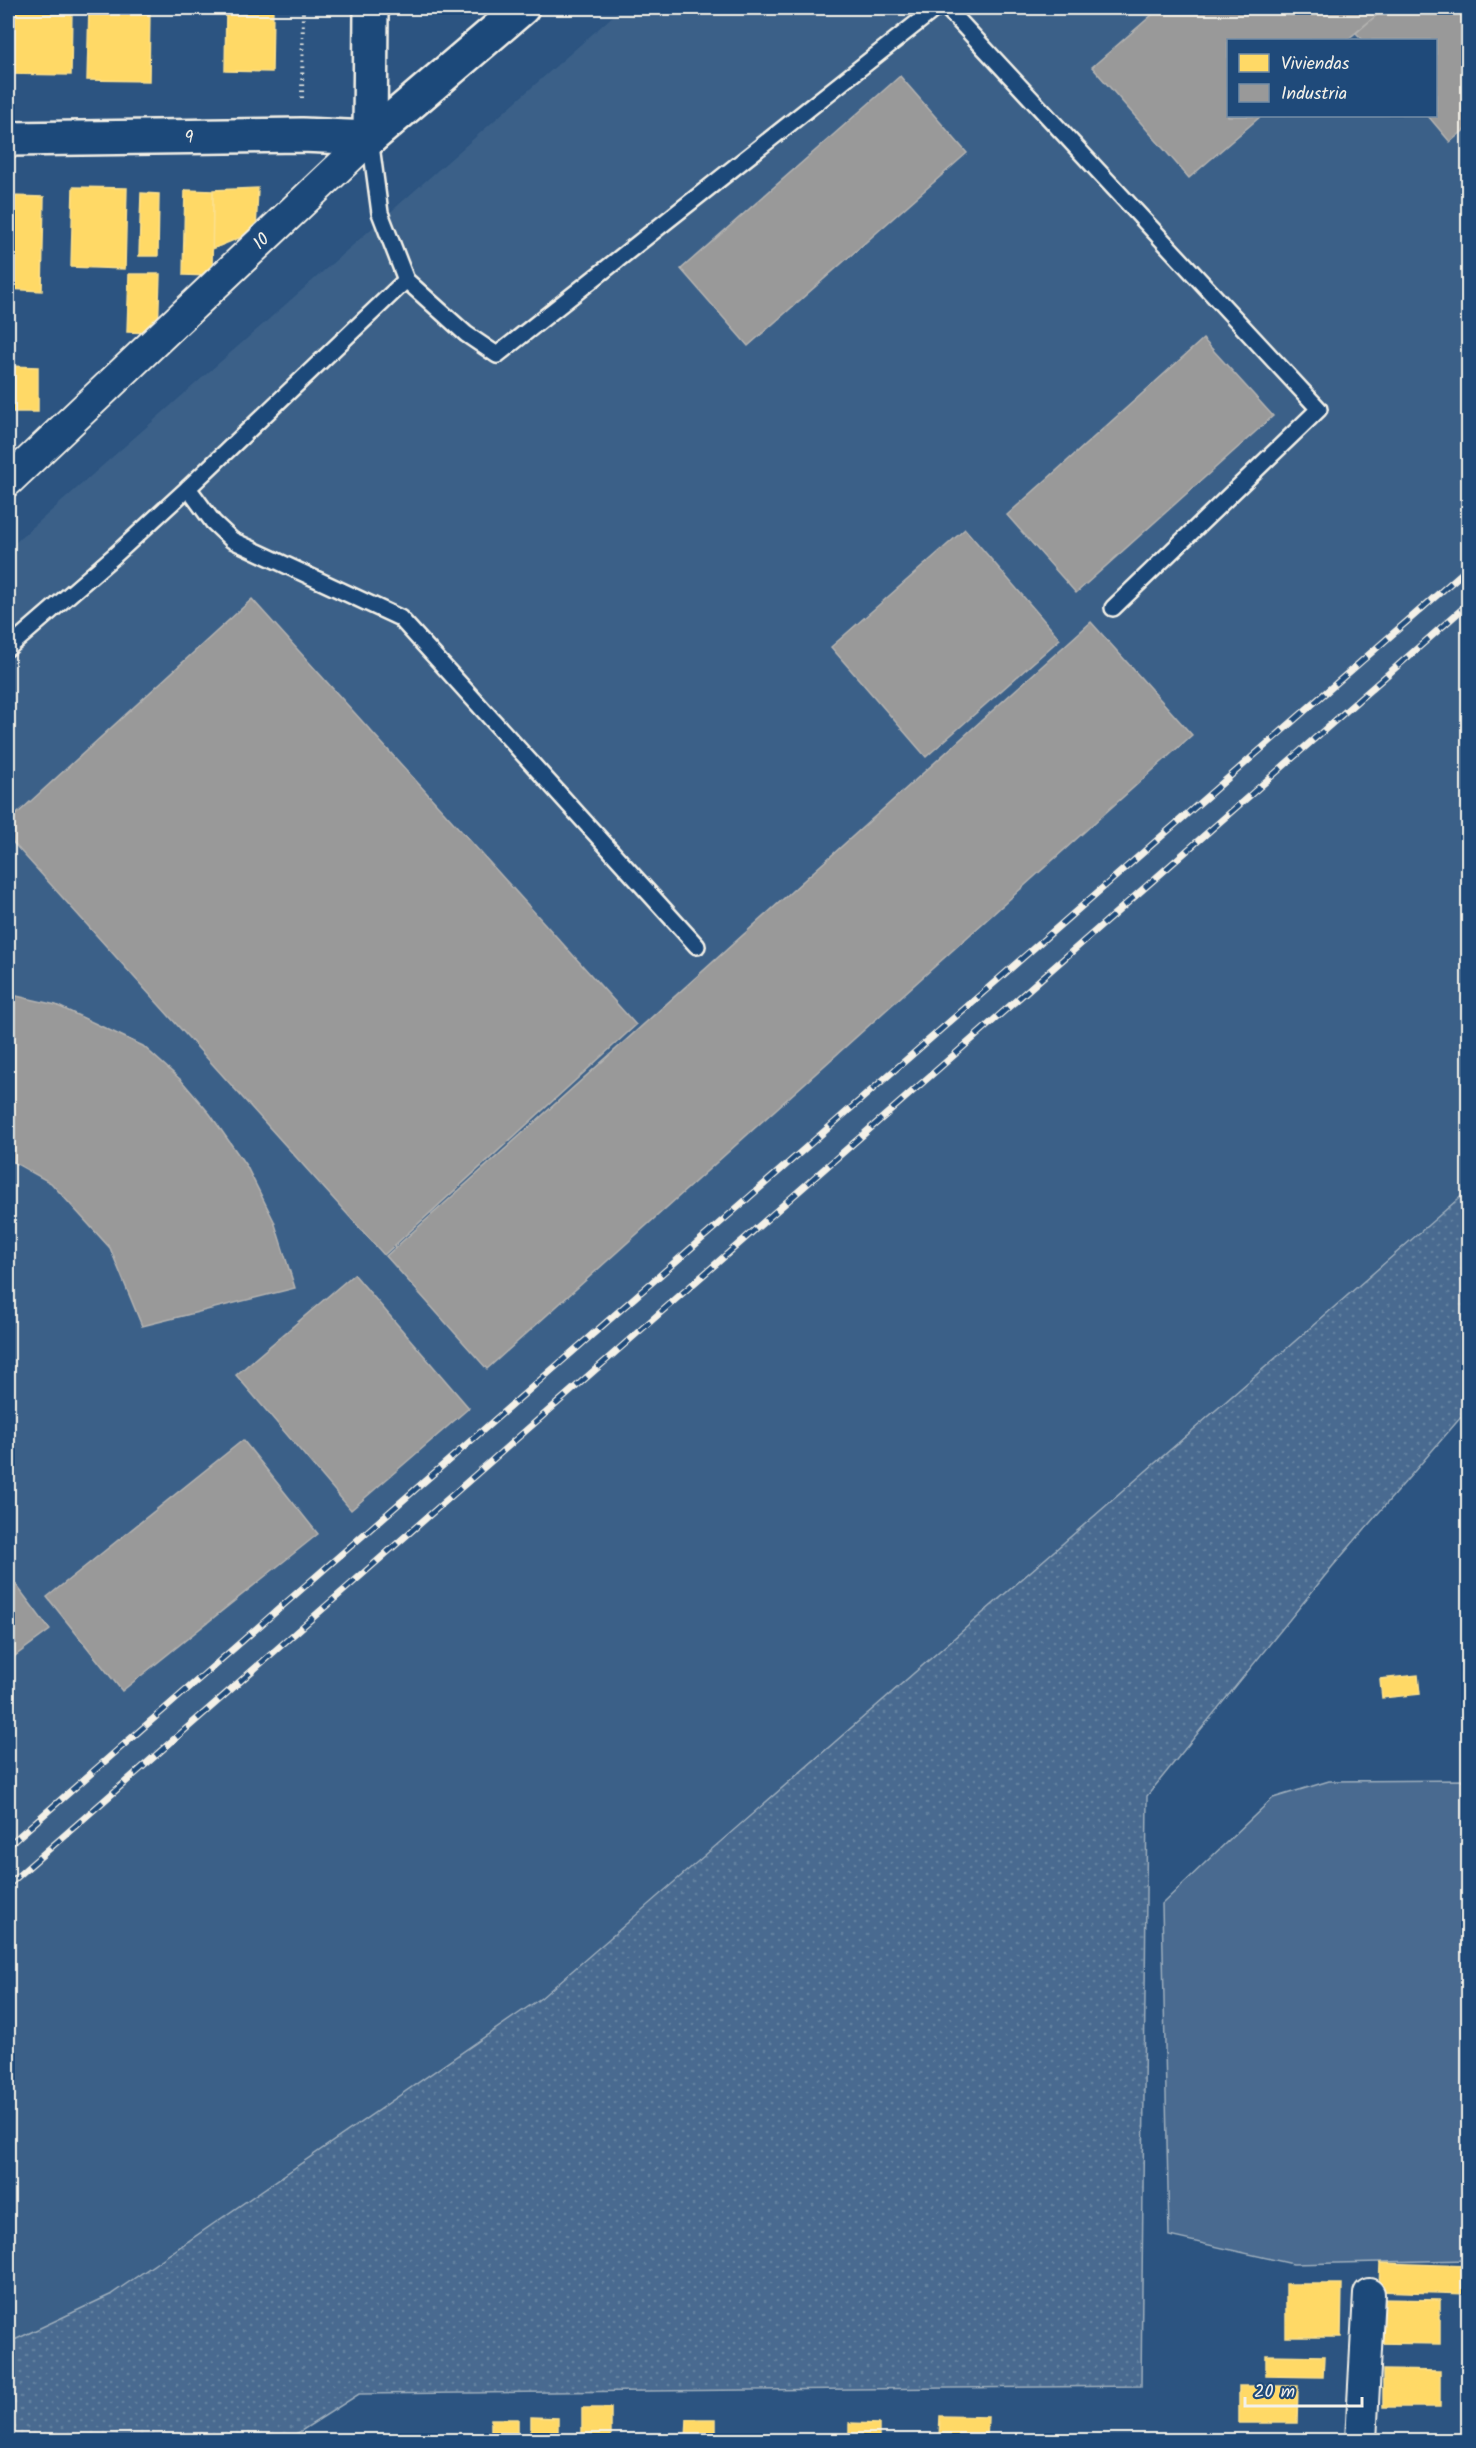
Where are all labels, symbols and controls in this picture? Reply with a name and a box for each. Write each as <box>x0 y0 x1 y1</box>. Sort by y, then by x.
legend <box>1227 39 1437 117</box>
text: Viviendas <box>1281 50 1350 79</box>
text: Industria <box>1281 80 1347 109</box>
street label: 9 <box>184 124 194 153</box>
street label: 10 <box>247 226 277 258</box>
scale bar <box>1245 2370 1362 2408</box>
text: 20 m <box>1254 2378 1295 2407</box>

